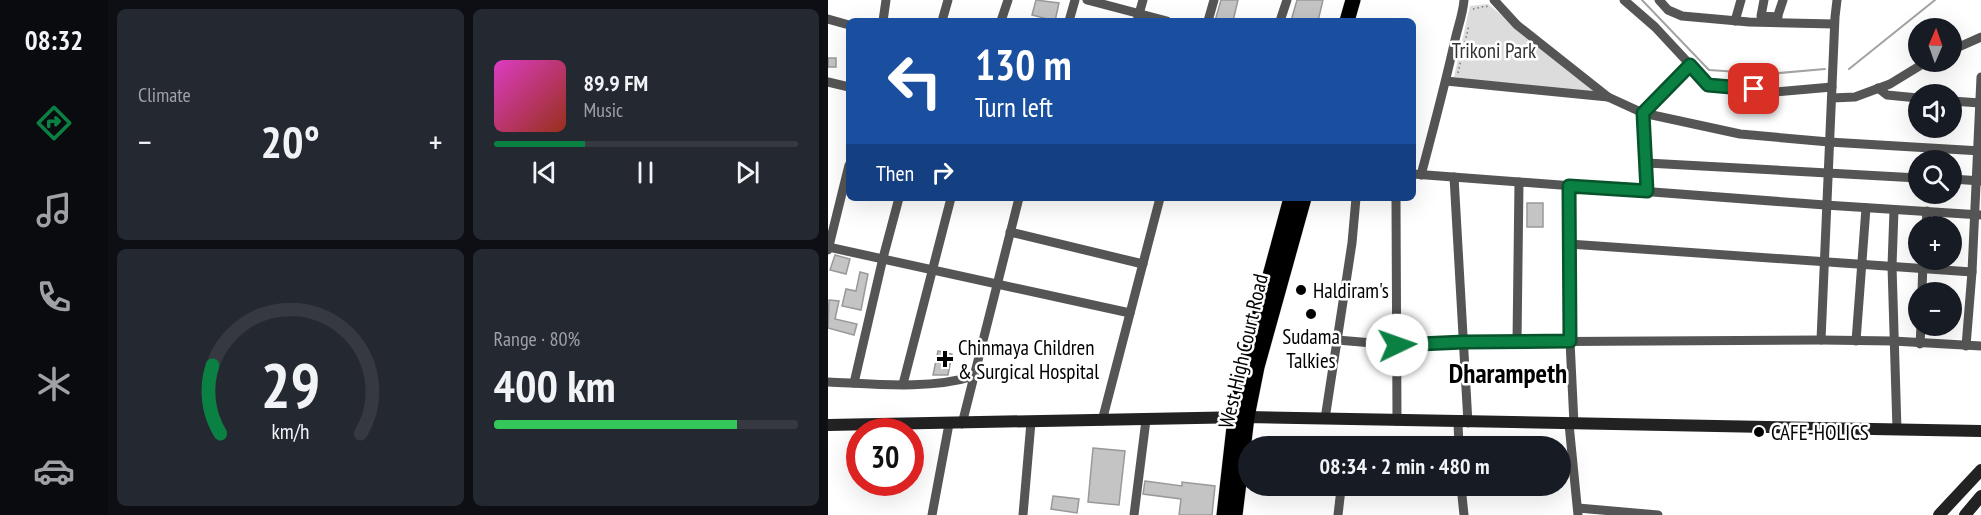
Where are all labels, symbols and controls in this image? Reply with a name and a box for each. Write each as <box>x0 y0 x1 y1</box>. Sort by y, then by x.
north arrow <box>1908 18 1962 72</box>
map controls <box>1908 18 1962 336</box>
text: 08:32 <box>25 23 83 57</box>
text: 130 m <box>975 37 1072 92</box>
park label: Trikoni Park <box>1452 37 1536 64</box>
icon: left <box>876 42 954 120</box>
pin <box>1728 63 1779 114</box>
text: 89.9 FM <box>584 69 648 97</box>
icon: arrive <box>1737 72 1770 105</box>
text: Climate <box>138 82 191 108</box>
button: sound <box>1908 84 1962 138</box>
text: Turn left <box>975 90 1053 124</box>
text: Music <box>584 97 623 123</box>
icon: directions <box>33 102 75 144</box>
text: 20° <box>261 112 320 170</box>
text: − <box>138 120 152 163</box>
text: + <box>429 120 443 163</box>
button: search <box>1908 150 1962 204</box>
icon: previous <box>528 156 561 189</box>
icon: pause <box>629 156 662 189</box>
icon: next <box>731 156 764 189</box>
icon: right <box>926 156 959 189</box>
text: Then <box>876 159 914 187</box>
icon: music <box>33 189 75 231</box>
button: + <box>1908 216 1962 270</box>
street label: West High Court Road <box>1212 271 1274 431</box>
icon: phone <box>33 276 75 318</box>
place label: Haldiram's <box>1313 277 1389 304</box>
button: − <box>1908 282 1962 336</box>
marker: Haldiram's <box>1294 283 1308 297</box>
marker: Sudama Talkies <box>1304 307 1318 321</box>
position arrow <box>1365 313 1429 377</box>
place label: Sudama Talkies <box>1282 323 1340 374</box>
text: Range · 80% <box>494 326 580 352</box>
place label: Chinmaya Children & Surgical Hospital <box>958 334 1099 385</box>
text: 29 <box>260 344 320 425</box>
marker: Chinmaya Children & Surgical Hospital <box>936 350 954 368</box>
text: 400 km <box>494 356 616 414</box>
district label: Dharampeth <box>1449 356 1567 390</box>
icon: climate <box>33 363 75 405</box>
text: km/h <box>271 418 309 446</box>
speed limit sign: 30 <box>846 418 924 496</box>
place label: CAFE-HOLICS <box>1771 419 1869 446</box>
marker: CAFE-HOLICS <box>1752 425 1766 439</box>
icon: car <box>33 450 75 492</box>
text: 08:34 · 2 min · 480 m <box>1319 452 1490 480</box>

